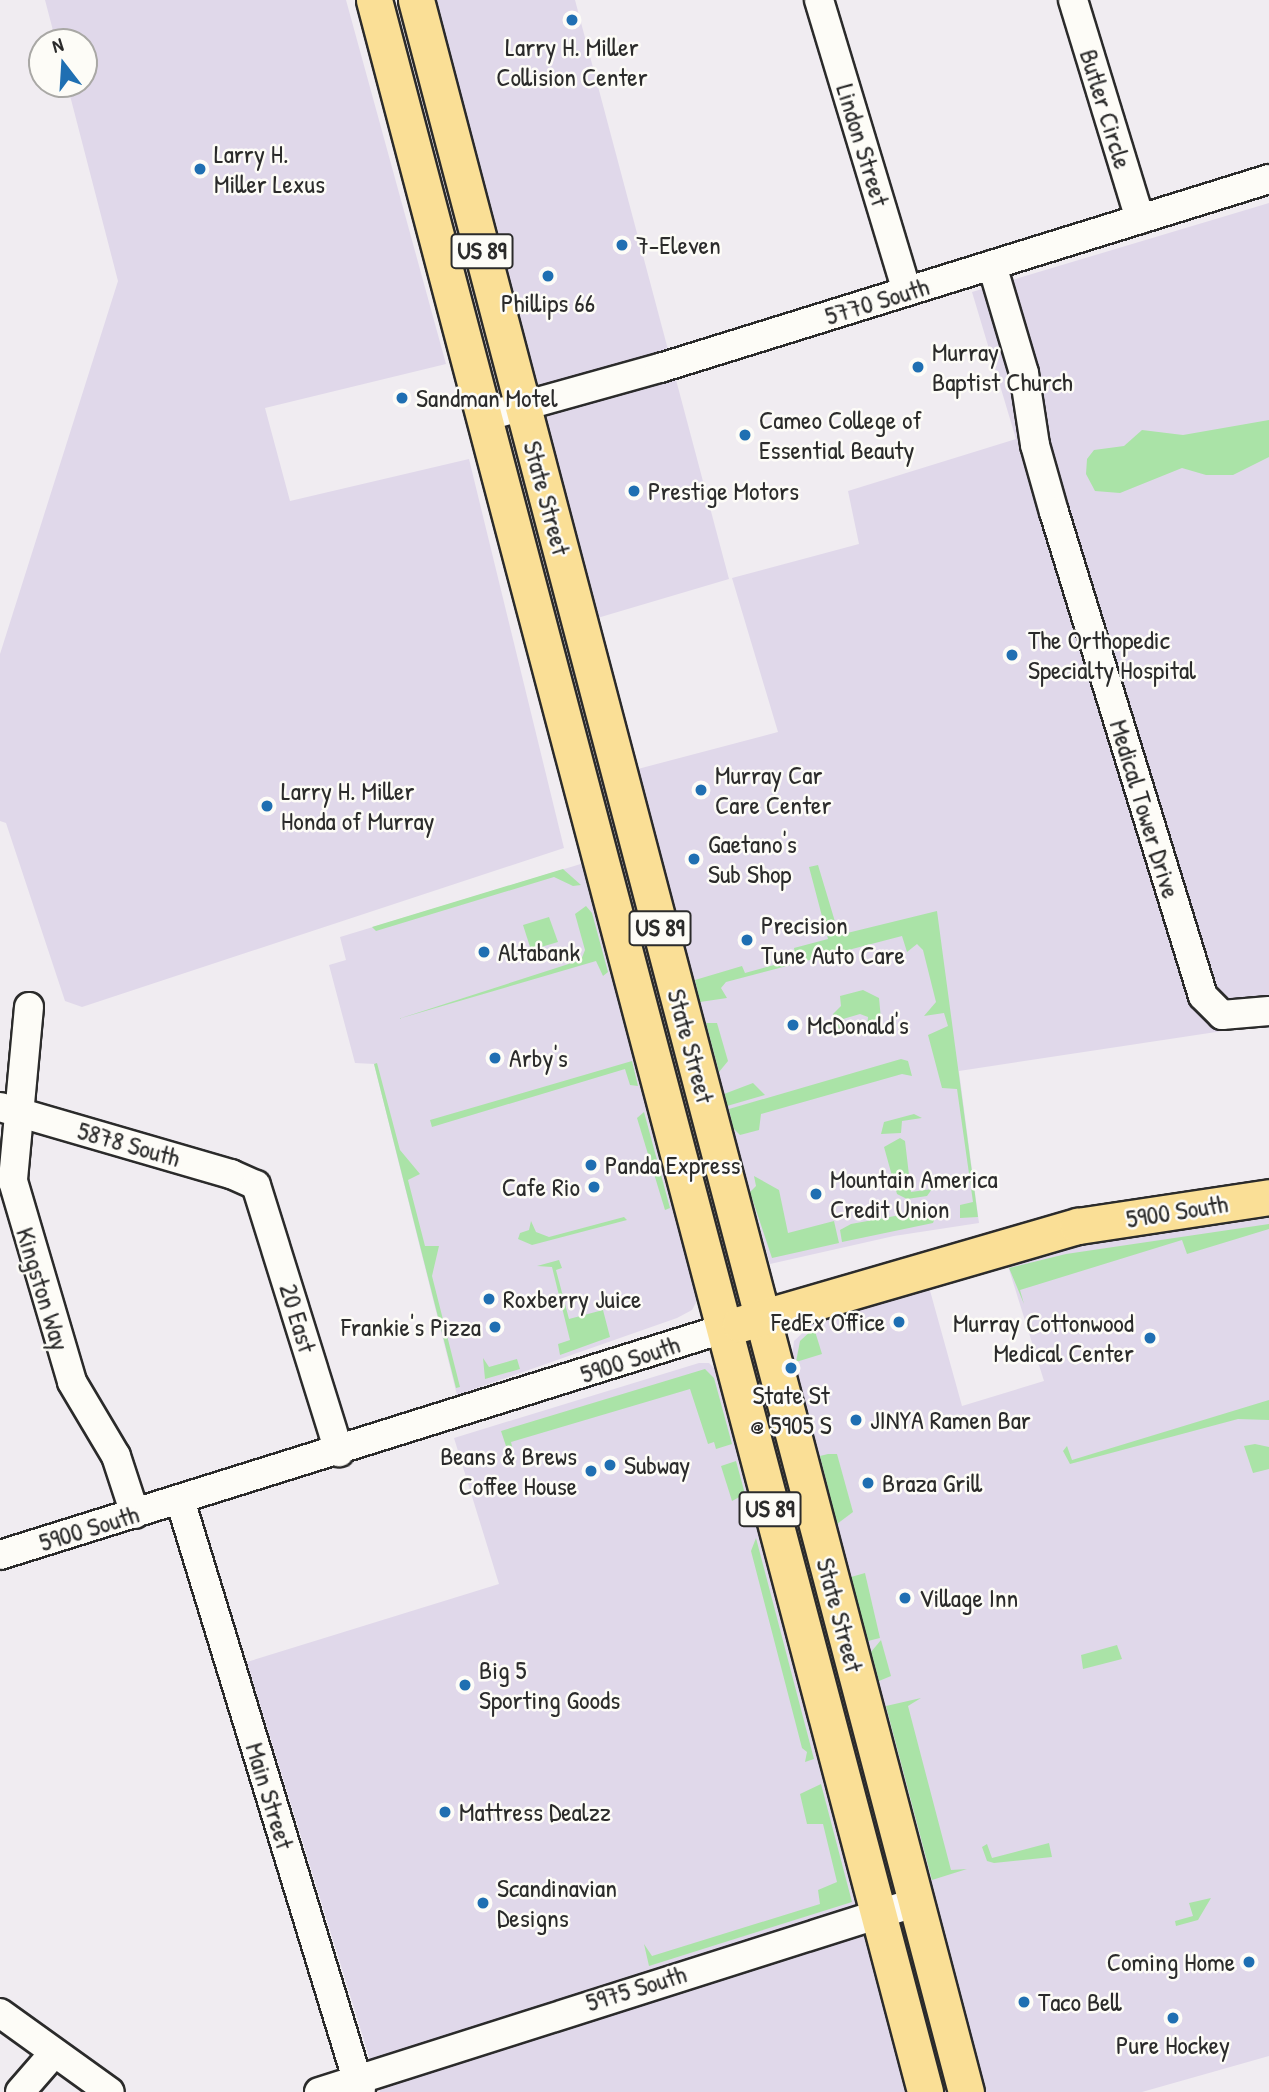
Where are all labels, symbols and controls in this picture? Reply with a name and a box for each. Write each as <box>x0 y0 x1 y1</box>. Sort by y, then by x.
marker: Larry H. Miller Collision Center <box>564 12 580 28</box>
north arrow <box>28 28 98 98</box>
text: N <box>49 31 66 59</box>
place label: Larry H. Miller Collision Center <box>496 31 648 92</box>
street label: Butler Circle <box>1073 46 1139 172</box>
street label: Lindon Street <box>830 80 896 210</box>
place label: Larry H. Miller Lexus <box>214 138 325 200</box>
marker: Larry H. Miller Lexus <box>192 161 208 177</box>
place label: 7-Eleven <box>636 229 721 261</box>
road number: US 89 <box>450 230 514 272</box>
marker: 7-Eleven <box>614 237 630 253</box>
marker: Phillips 66 <box>540 268 556 284</box>
street label: 5770 South <box>821 270 933 332</box>
place label: Phillips 66 <box>501 287 595 319</box>
place label: Murray Baptist Church <box>932 336 1073 398</box>
marker: Murray Baptist Church <box>910 359 926 375</box>
place label: Sandman Motel <box>416 382 558 414</box>
marker: Sandman Motel <box>394 390 410 406</box>
place label: Cameo College of Essential Beauty <box>759 404 922 466</box>
marker: Cameo College of Essential Beauty <box>737 427 753 443</box>
street label: State Street <box>517 438 577 558</box>
place label: Prestige Motors <box>648 475 799 507</box>
marker: Prestige Motors <box>626 483 642 499</box>
place label: The Orthopedic Specialty Hospital <box>1028 624 1196 686</box>
marker: The Orthopedic Specialty Hospital <box>1002 645 1022 665</box>
street label: Medical Tower Drive <box>1103 716 1187 902</box>
place label: Murray Car Care Center <box>715 759 831 820</box>
place label: Larry H. Miller Honda of Murray <box>281 775 435 836</box>
marker: Murray Car Care Center <box>693 782 709 798</box>
marker: Larry H. Miller Honda of Murray <box>259 798 275 814</box>
place label: Gaetano's Sub Shop <box>708 828 797 890</box>
marker: Gaetano's Sub Shop <box>686 851 702 867</box>
road number: US 89 <box>628 908 692 948</box>
place label: Precision Tune Auto Care <box>761 909 905 970</box>
marker: Precision Tune Auto Care <box>739 932 755 948</box>
place label: Altabank <box>498 936 580 968</box>
marker: Altabank <box>476 944 492 960</box>
street label: State Street <box>661 986 721 1106</box>
place label: McDonald's <box>807 1009 909 1041</box>
marker: McDonald's <box>785 1017 801 1033</box>
place label: Arby's <box>509 1042 568 1074</box>
marker: Arby's <box>487 1050 503 1066</box>
street label: 5878 South <box>74 1115 184 1173</box>
place label: Panda Express <box>605 1149 740 1181</box>
marker: Panda Express <box>583 1157 599 1173</box>
place label: Mountain America Credit Union <box>830 1163 998 1224</box>
place label: Cafe Rio <box>502 1171 580 1203</box>
marker: Cafe Rio <box>586 1179 602 1195</box>
marker: Mountain America Credit Union <box>808 1186 824 1202</box>
street label: 5900 South <box>1124 1188 1230 1234</box>
street label: Kingston Way <box>9 1224 77 1354</box>
street label: 20 East <box>273 1280 323 1356</box>
place label: Roxberry Juice <box>503 1283 641 1315</box>
marker: Roxberry Juice <box>481 1291 497 1307</box>
place label: FedEx Office <box>771 1306 885 1338</box>
place label: Murray Cottonwood Medical Center <box>953 1307 1134 1368</box>
place label: Frankie's Pizza <box>341 1311 481 1343</box>
marker: FedEx Office <box>891 1314 907 1330</box>
marker: Frankie's Pizza <box>487 1319 503 1335</box>
street label: 5900 South <box>576 1328 684 1390</box>
marker: Murray Cottonwood Medical Center <box>1140 1328 1160 1348</box>
marker: State St @ 5905 S <box>783 1360 799 1376</box>
place label: State St @ 5905 S <box>750 1379 832 1440</box>
place label: JINYA Ramen Bar <box>870 1404 1031 1436</box>
marker: JINYA Ramen Bar <box>848 1412 864 1428</box>
place label: Beans & Brews Coffee House <box>440 1440 577 1502</box>
place label: Subway <box>624 1449 690 1481</box>
marker: Subway <box>602 1457 618 1473</box>
marker: Beans & Brews Coffee House <box>583 1463 599 1479</box>
place label: Braza Grill <box>882 1467 982 1499</box>
marker: Braza Grill <box>860 1475 876 1491</box>
road number: US 89 <box>738 1489 802 1530</box>
street label: 5900 South <box>35 1498 143 1558</box>
street label: State Street <box>810 1555 870 1675</box>
place label: Village Inn <box>919 1582 1018 1614</box>
marker: Village Inn <box>897 1590 913 1606</box>
place label: Big 5 Sporting Goods <box>479 1654 620 1716</box>
marker: Big 5 Sporting Goods <box>457 1677 473 1693</box>
street label: Main Street <box>239 1739 301 1853</box>
place label: Mattress Dealzz <box>459 1796 611 1828</box>
marker: Mattress Dealzz <box>437 1804 453 1820</box>
place label: Scandinavian Designs <box>497 1872 617 1934</box>
marker: Scandinavian Designs <box>475 1895 491 1911</box>
place label: Coming Home <box>1107 1946 1235 1978</box>
marker: Coming Home <box>1241 1954 1257 1970</box>
street label: 5975 South <box>582 1958 690 2018</box>
place label: Taco Bell <box>1038 1986 1122 2018</box>
marker: Taco Bell <box>1016 1994 1032 2010</box>
marker: Pure Hockey <box>1165 2010 1181 2026</box>
place label: Pure Hockey <box>1116 2029 1230 2061</box>

